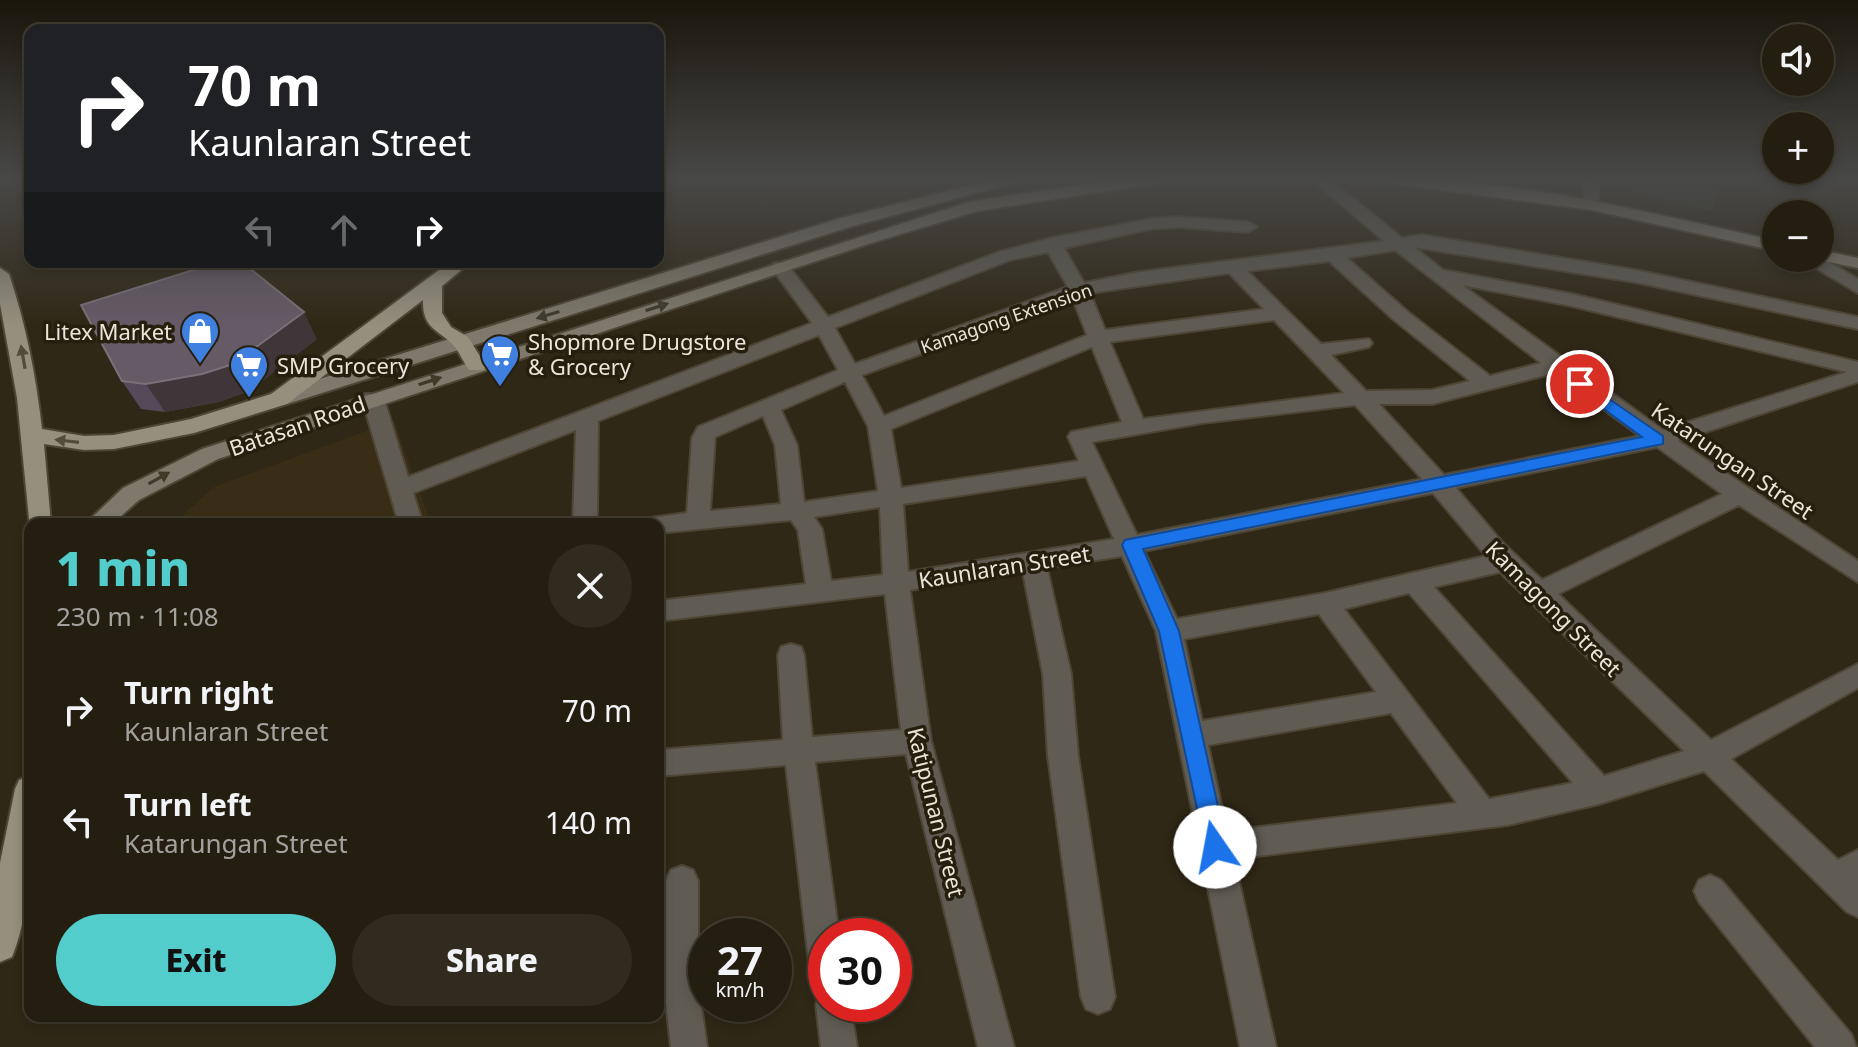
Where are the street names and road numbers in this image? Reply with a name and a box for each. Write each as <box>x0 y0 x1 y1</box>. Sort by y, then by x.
street label: Kamagong Extension <box>917 277 1095 359</box>
street label: Batasan Road <box>225 388 369 462</box>
street label: Katarungan Street <box>1646 395 1820 525</box>
street label: Kamagong Street <box>1480 534 1628 682</box>
street label: Kaunlaran Street <box>916 538 1092 594</box>
street label: Katipunan Street <box>901 724 973 900</box>

